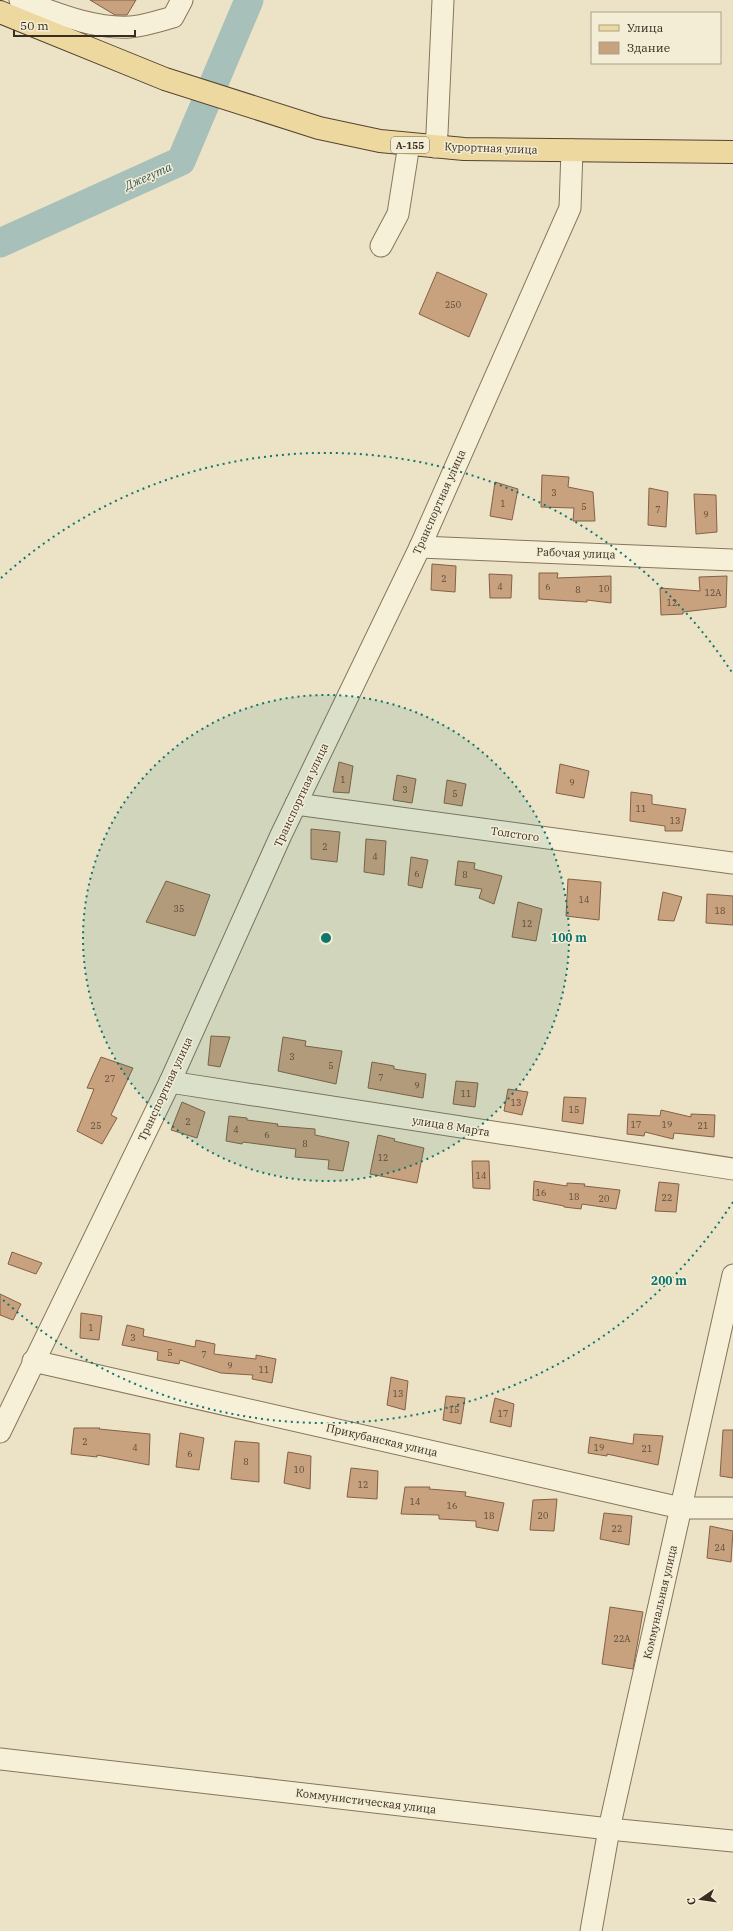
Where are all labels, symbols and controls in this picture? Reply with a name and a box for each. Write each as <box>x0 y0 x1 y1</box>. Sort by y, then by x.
scale bar <box>14 12 135 38</box>
legend <box>591 12 721 64</box>
text: 50 m <box>20 18 49 33</box>
text: Улица <box>627 20 664 35</box>
text: Здание <box>627 40 670 55</box>
road number: А-155 <box>391 137 429 153</box>
street label: Курортная улица <box>444 139 538 157</box>
water label: Джегута <box>120 159 174 194</box>
house number: 250 <box>445 299 461 310</box>
street label: Транспортная улица <box>410 447 468 557</box>
house number: 3 <box>551 487 557 498</box>
house number: 1 <box>500 498 506 509</box>
house number: 5 <box>581 501 587 512</box>
house number: 7 <box>655 504 661 515</box>
house number: 9 <box>703 509 709 520</box>
street label: Рабочая улица <box>536 545 616 561</box>
house number: 2 <box>441 573 447 584</box>
house number: 4 <box>497 581 503 592</box>
house number: 6 <box>545 581 551 592</box>
house number: 10 <box>599 583 609 594</box>
house number: 8 <box>575 584 581 595</box>
house number: 12А <box>705 587 722 598</box>
house number: 12 <box>667 597 677 608</box>
street label: Транспортная улица <box>271 741 331 849</box>
house number: 1 <box>340 774 346 785</box>
house number: 9 <box>569 777 575 788</box>
house number: 3 <box>402 784 408 795</box>
house number: 5 <box>452 788 458 799</box>
house number: 11 <box>636 803 646 814</box>
house number: 13 <box>670 815 680 826</box>
street label: Толстого <box>490 824 540 844</box>
house number: 2 <box>322 841 328 852</box>
house number: 4 <box>372 851 378 862</box>
house number: 6 <box>414 868 420 879</box>
house number: 8 <box>462 869 468 880</box>
house number: 14 <box>579 894 589 905</box>
house number: 35 <box>174 903 184 914</box>
house number: 18 <box>715 905 725 916</box>
house number: 12 <box>522 918 532 929</box>
text: 100 m <box>551 930 587 945</box>
centre of rings <box>319 931 333 945</box>
street label: Транспортная улица <box>135 1035 195 1143</box>
house number: 3 <box>289 1051 295 1062</box>
house number: 5 <box>328 1060 334 1071</box>
house number: 7 <box>378 1072 384 1083</box>
house number: 27 <box>105 1073 115 1084</box>
house number: 9 <box>414 1080 420 1091</box>
house number: 11 <box>461 1088 471 1099</box>
house number: 13 <box>511 1097 521 1108</box>
house number: 15 <box>569 1104 579 1115</box>
street label: улица 8 Марта <box>411 1113 491 1139</box>
house number: 2 <box>185 1116 191 1127</box>
house number: 17 <box>631 1119 641 1130</box>
house number: 19 <box>662 1119 672 1130</box>
house number: 25 <box>91 1120 101 1131</box>
house number: 21 <box>698 1120 708 1131</box>
house number: 4 <box>233 1124 239 1135</box>
house number: 6 <box>264 1129 270 1140</box>
house number: 8 <box>302 1138 308 1149</box>
house number: 12 <box>378 1152 388 1163</box>
house number: 14 <box>476 1170 486 1181</box>
house number: 16 <box>536 1187 546 1198</box>
house number: 18 <box>569 1191 579 1202</box>
house number: 22 <box>662 1192 672 1203</box>
house number: 20 <box>599 1193 609 1204</box>
text: 200 m <box>651 1273 687 1288</box>
house number: 1 <box>88 1322 94 1333</box>
house number: 3 <box>130 1332 136 1343</box>
house number: 5 <box>167 1347 173 1358</box>
house number: 7 <box>201 1349 207 1360</box>
house number: 9 <box>227 1360 233 1371</box>
house number: 11 <box>259 1364 269 1375</box>
house number: 13 <box>393 1388 403 1399</box>
house number: 15 <box>449 1404 459 1415</box>
house number: 17 <box>498 1408 508 1419</box>
street label: Прикубанская улица <box>325 1420 439 1460</box>
house number: 2 <box>82 1436 88 1447</box>
house number: 4 <box>132 1442 138 1453</box>
house number: 19 <box>594 1442 604 1453</box>
house number: 21 <box>642 1443 652 1454</box>
house number: 6 <box>187 1448 193 1459</box>
house number: 8 <box>243 1456 249 1467</box>
house number: 10 <box>294 1464 304 1475</box>
house number: 12 <box>358 1479 368 1490</box>
house number: 14 <box>410 1496 420 1507</box>
house number: 16 <box>447 1500 457 1511</box>
house number: 18 <box>484 1510 494 1521</box>
house number: 20 <box>538 1510 548 1521</box>
house number: 22 <box>612 1523 622 1534</box>
house number: 24 <box>715 1542 725 1553</box>
street label: Коммунальная улица <box>640 1544 680 1660</box>
house number: 22А <box>614 1633 631 1644</box>
street label: Коммунистическая улица <box>295 1785 437 1817</box>
north arrow <box>681 1879 721 1919</box>
text: С <box>684 1896 699 1906</box>

